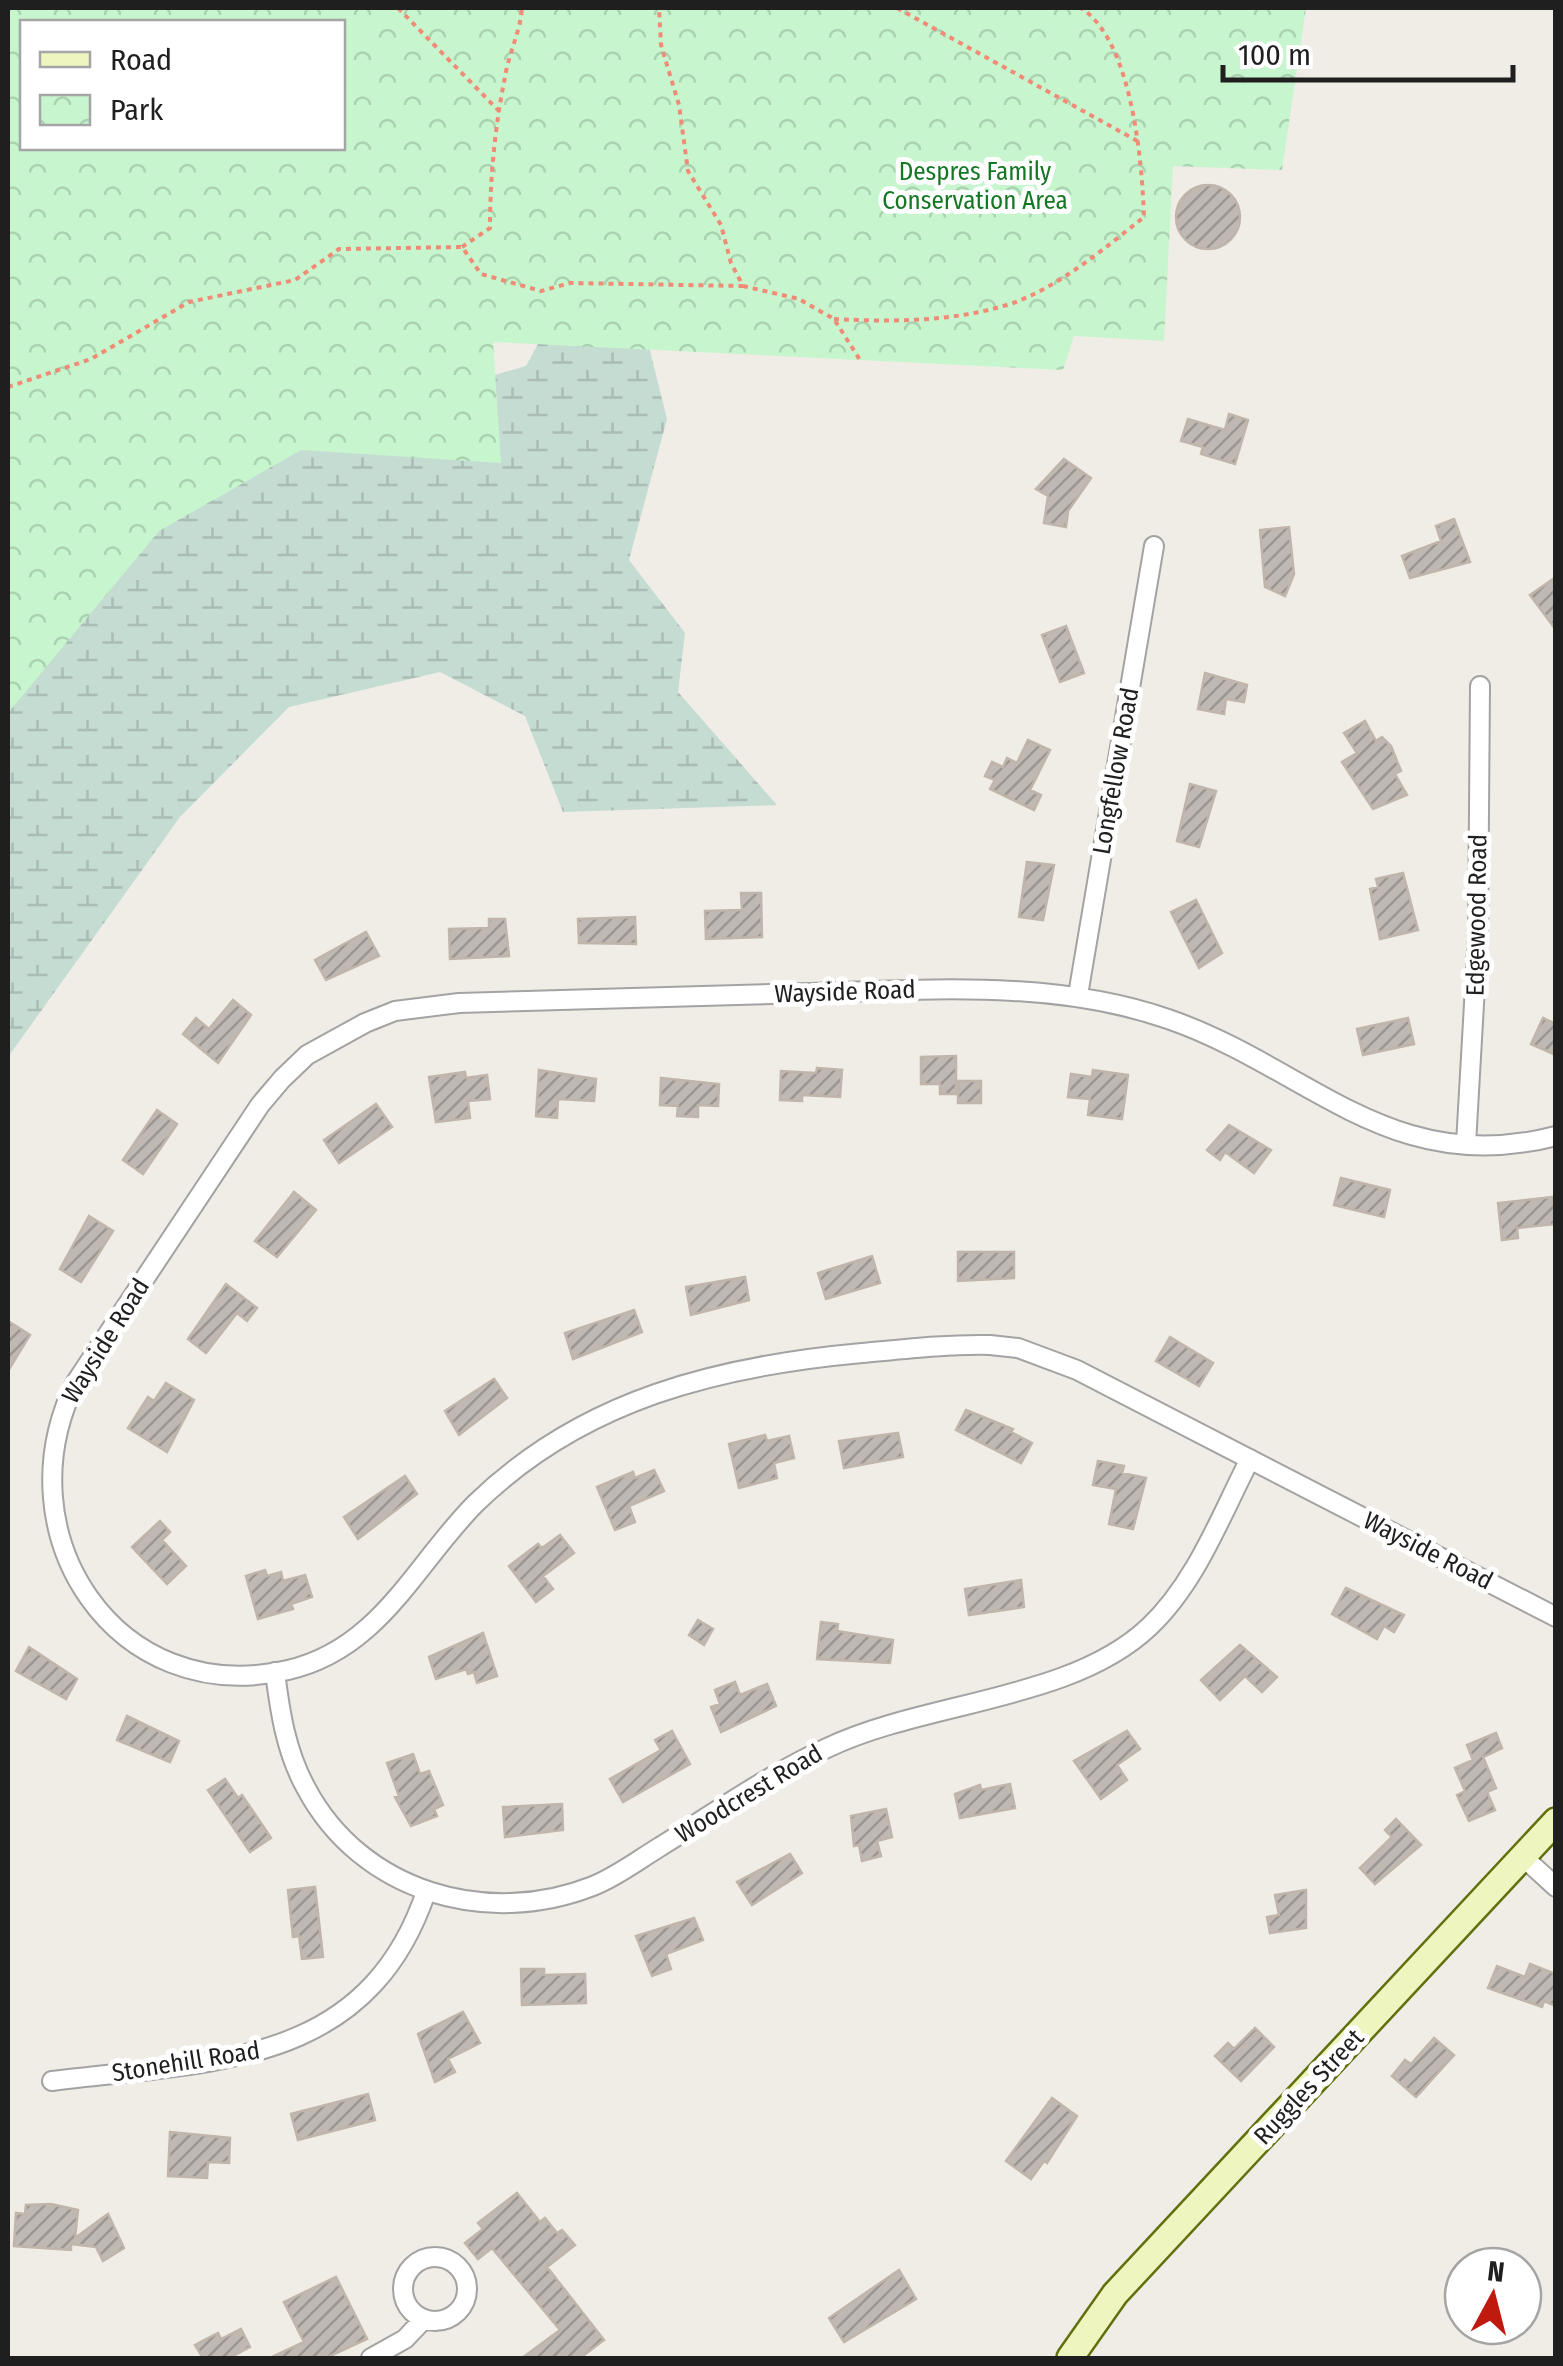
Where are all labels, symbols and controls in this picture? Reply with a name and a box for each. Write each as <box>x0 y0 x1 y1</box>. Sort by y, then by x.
legend <box>20 20 345 150</box>
scale bar <box>1223 20 1513 82</box>
text: 100 m <box>1238 37 1311 73</box>
text: Road <box>110 42 172 78</box>
text: Park <box>110 92 163 128</box>
park label: Despres Family Conservation Area <box>882 157 1068 216</box>
street label: Longfellow Road <box>1087 685 1145 857</box>
street label: Edgewood Road <box>1461 834 1493 996</box>
street label: Wayside Road <box>774 975 916 1009</box>
street label: Wayside Road <box>56 1273 156 1409</box>
street label: Wayside Road <box>1358 1506 1498 1596</box>
street label: Woodcrest Road <box>670 1738 828 1850</box>
street label: Ruggles Street <box>1248 2022 1371 2151</box>
street label: Stonehill Road <box>110 2036 262 2088</box>
north arrow <box>1443 2246 1543 2346</box>
text: N <box>1486 2254 1506 2289</box>

